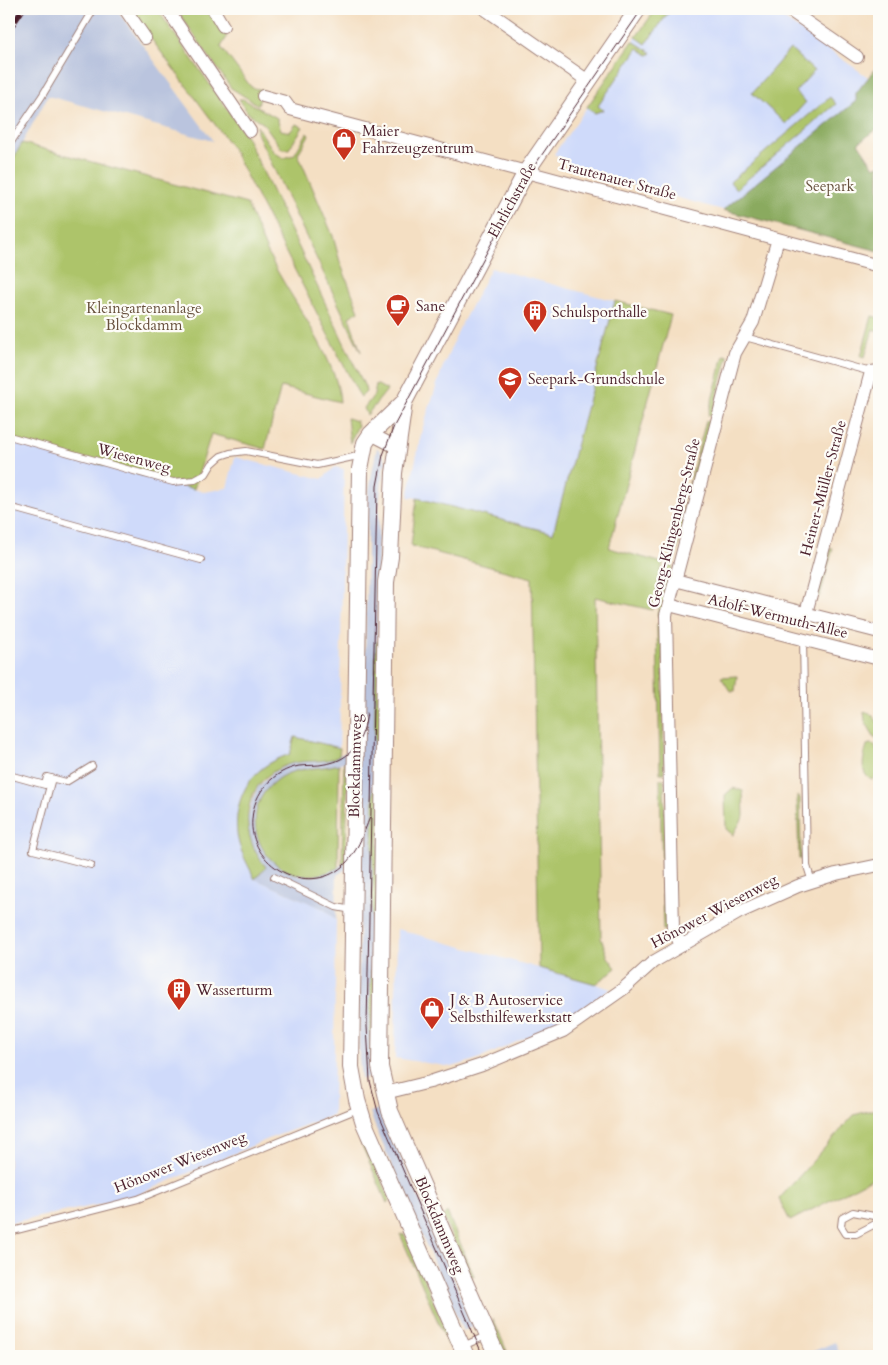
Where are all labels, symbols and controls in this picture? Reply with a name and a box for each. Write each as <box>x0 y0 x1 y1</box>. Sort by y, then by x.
place label: Maier Fahrzeugzentrum <box>362 121 474 158</box>
shop icon: Maier Fahrzeugzentrum <box>331 127 357 161</box>
street label: Trautenauer Straße <box>555 154 679 205</box>
street label: Ehrlichstraße <box>483 158 541 241</box>
park label: Seepark <box>805 176 855 196</box>
cafe icon: Sane <box>385 293 411 327</box>
place label: Sane <box>416 296 446 316</box>
park label: Kleingartenanlage Blockdamm <box>86 298 202 335</box>
building icon: Schulsporthalle <box>522 299 548 333</box>
place label: Schulsporthalle <box>552 302 647 322</box>
school or university icon: Seepark-Grundschule <box>497 366 523 400</box>
place label: Seepark-Grundschule <box>528 369 665 389</box>
street label: Heiner-Müller-Straße <box>795 418 851 558</box>
street label: Georg-Klingenberg-Straße <box>643 436 705 610</box>
street label: Wiesenweg <box>94 438 173 478</box>
street label: Adolf-Wermuth-Allee <box>706 589 850 643</box>
street label: Blockdammweg <box>344 713 366 818</box>
street label: Hönower Wiesenweg <box>647 869 781 953</box>
building icon: Wasserturm <box>166 977 192 1011</box>
place label: Wasserturm <box>195 980 273 1000</box>
place label: J & B Autoservice Selbsthilfewerkstatt <box>448 990 572 1027</box>
shop icon: J & B Autoservice Selbsthilfewerkstatt <box>419 996 445 1030</box>
street label: Hönower Wiesenweg <box>111 1126 250 1198</box>
street label: Blockdammweg <box>410 1173 470 1277</box>

